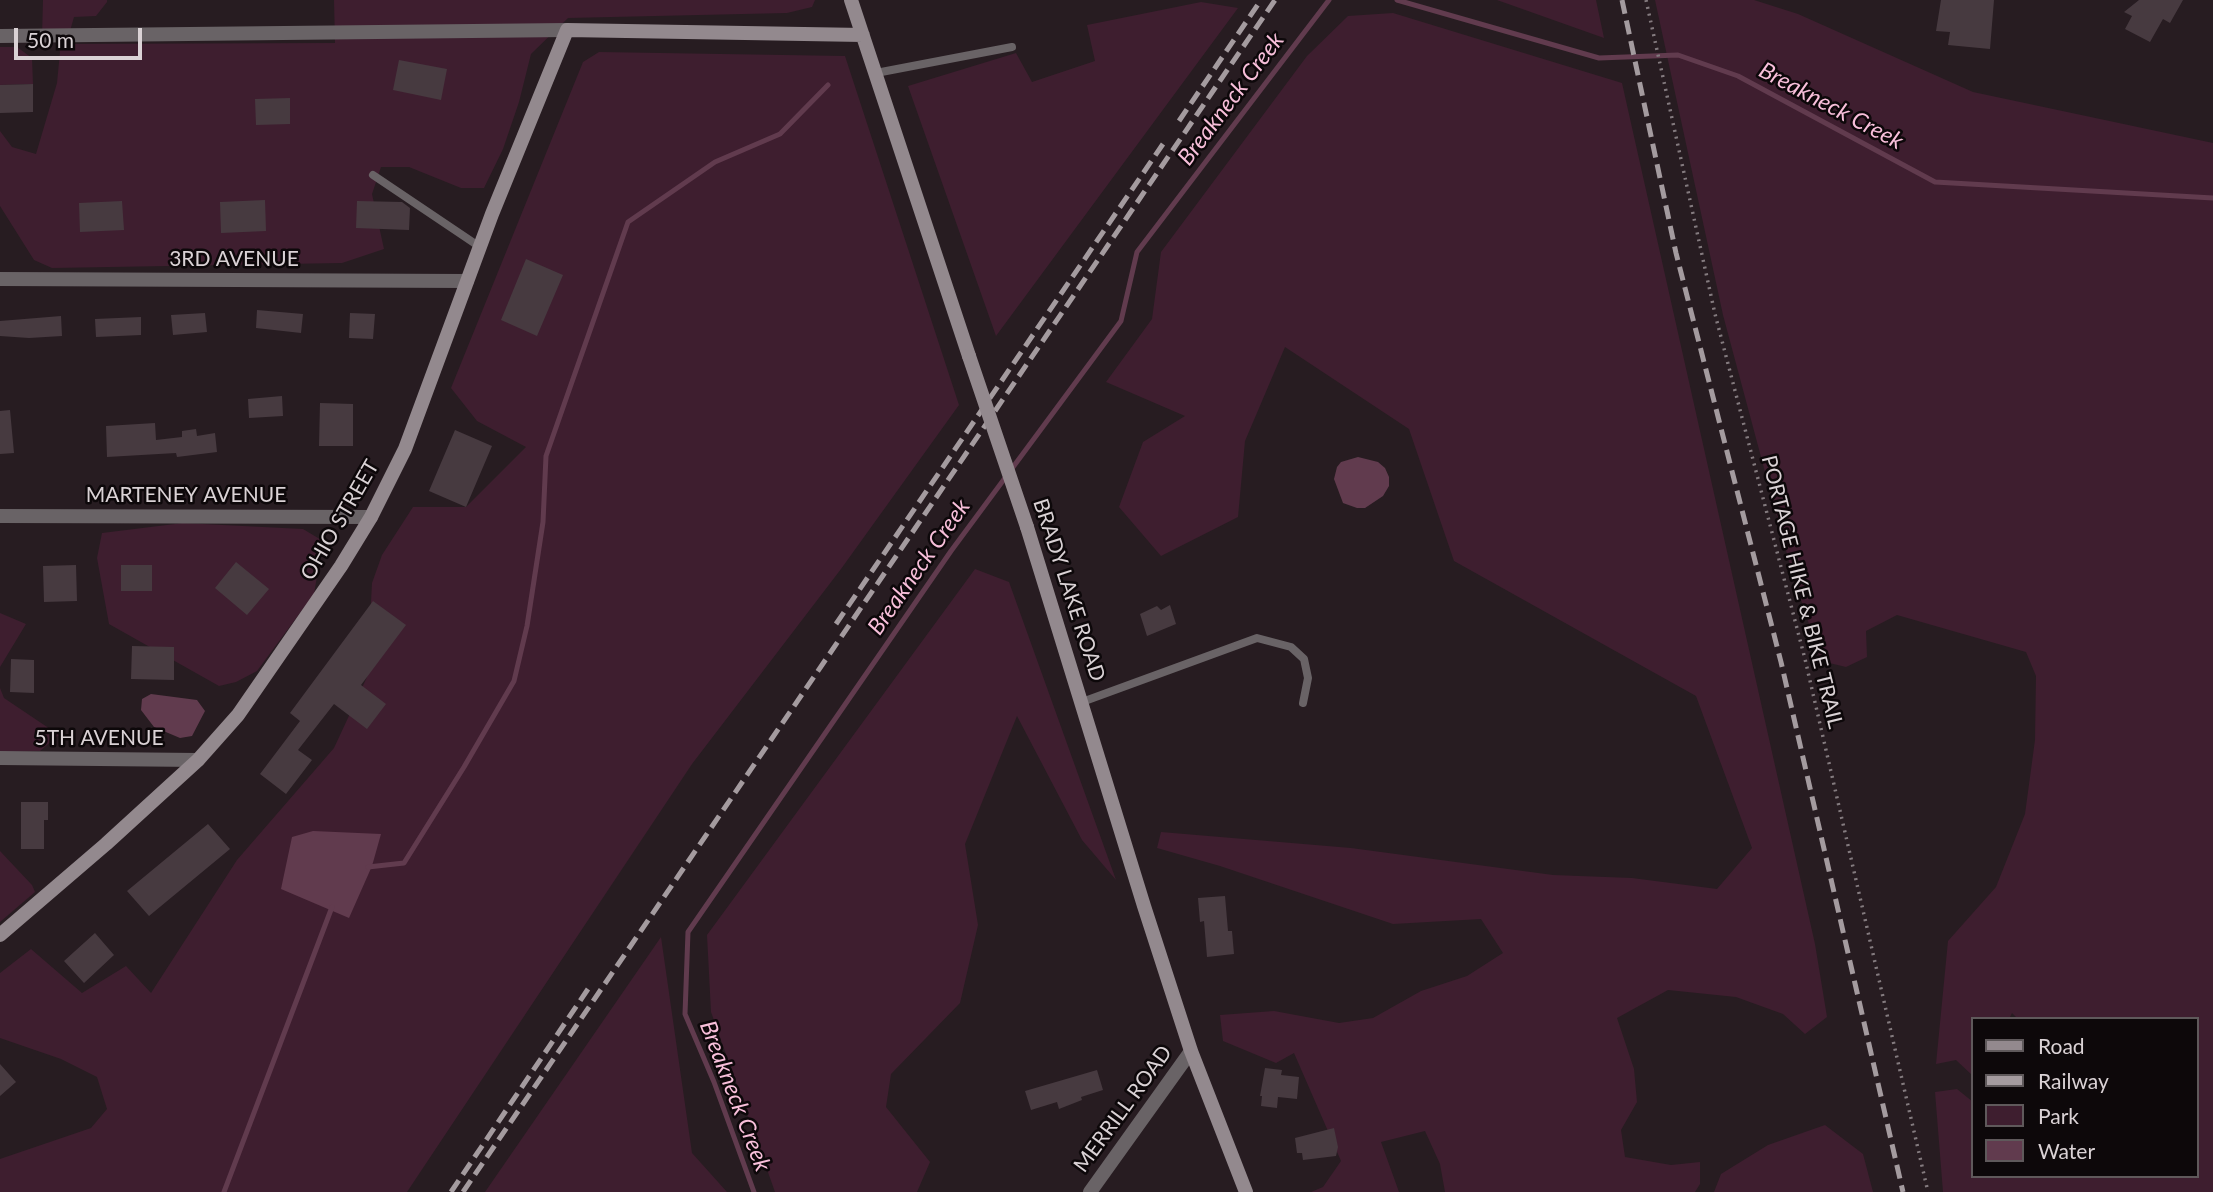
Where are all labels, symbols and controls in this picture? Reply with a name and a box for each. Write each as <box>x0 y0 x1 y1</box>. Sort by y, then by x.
scale bar <box>18 14 145 58</box>
text: 50 m <box>27 27 74 52</box>
water label: Breakneck Creek <box>1172 27 1290 171</box>
water label: Breakneck Creek <box>1754 56 1908 156</box>
street label: 3RD AVENUE <box>169 246 299 272</box>
street label: PORTAGE HIKE & BIKE TRAIL <box>1756 453 1848 731</box>
street label: OHIO STREET <box>295 455 385 585</box>
street label: MARTENEY AVENUE <box>86 482 286 508</box>
water label: Breakneck Creek <box>862 494 976 640</box>
street label: BRADY LAKE ROAD <box>1028 495 1110 685</box>
street label: 5TH AVENUE <box>34 725 164 751</box>
water label: Breakneck Creek <box>694 1017 776 1175</box>
legend <box>1972 1017 2199 1178</box>
text: Road <box>2038 1033 2085 1058</box>
street label: MERRILL ROAD <box>1069 1041 1177 1177</box>
text: Railway <box>2038 1068 2109 1093</box>
text: Park <box>2038 1103 2079 1128</box>
text: Water <box>2038 1138 2095 1163</box>

